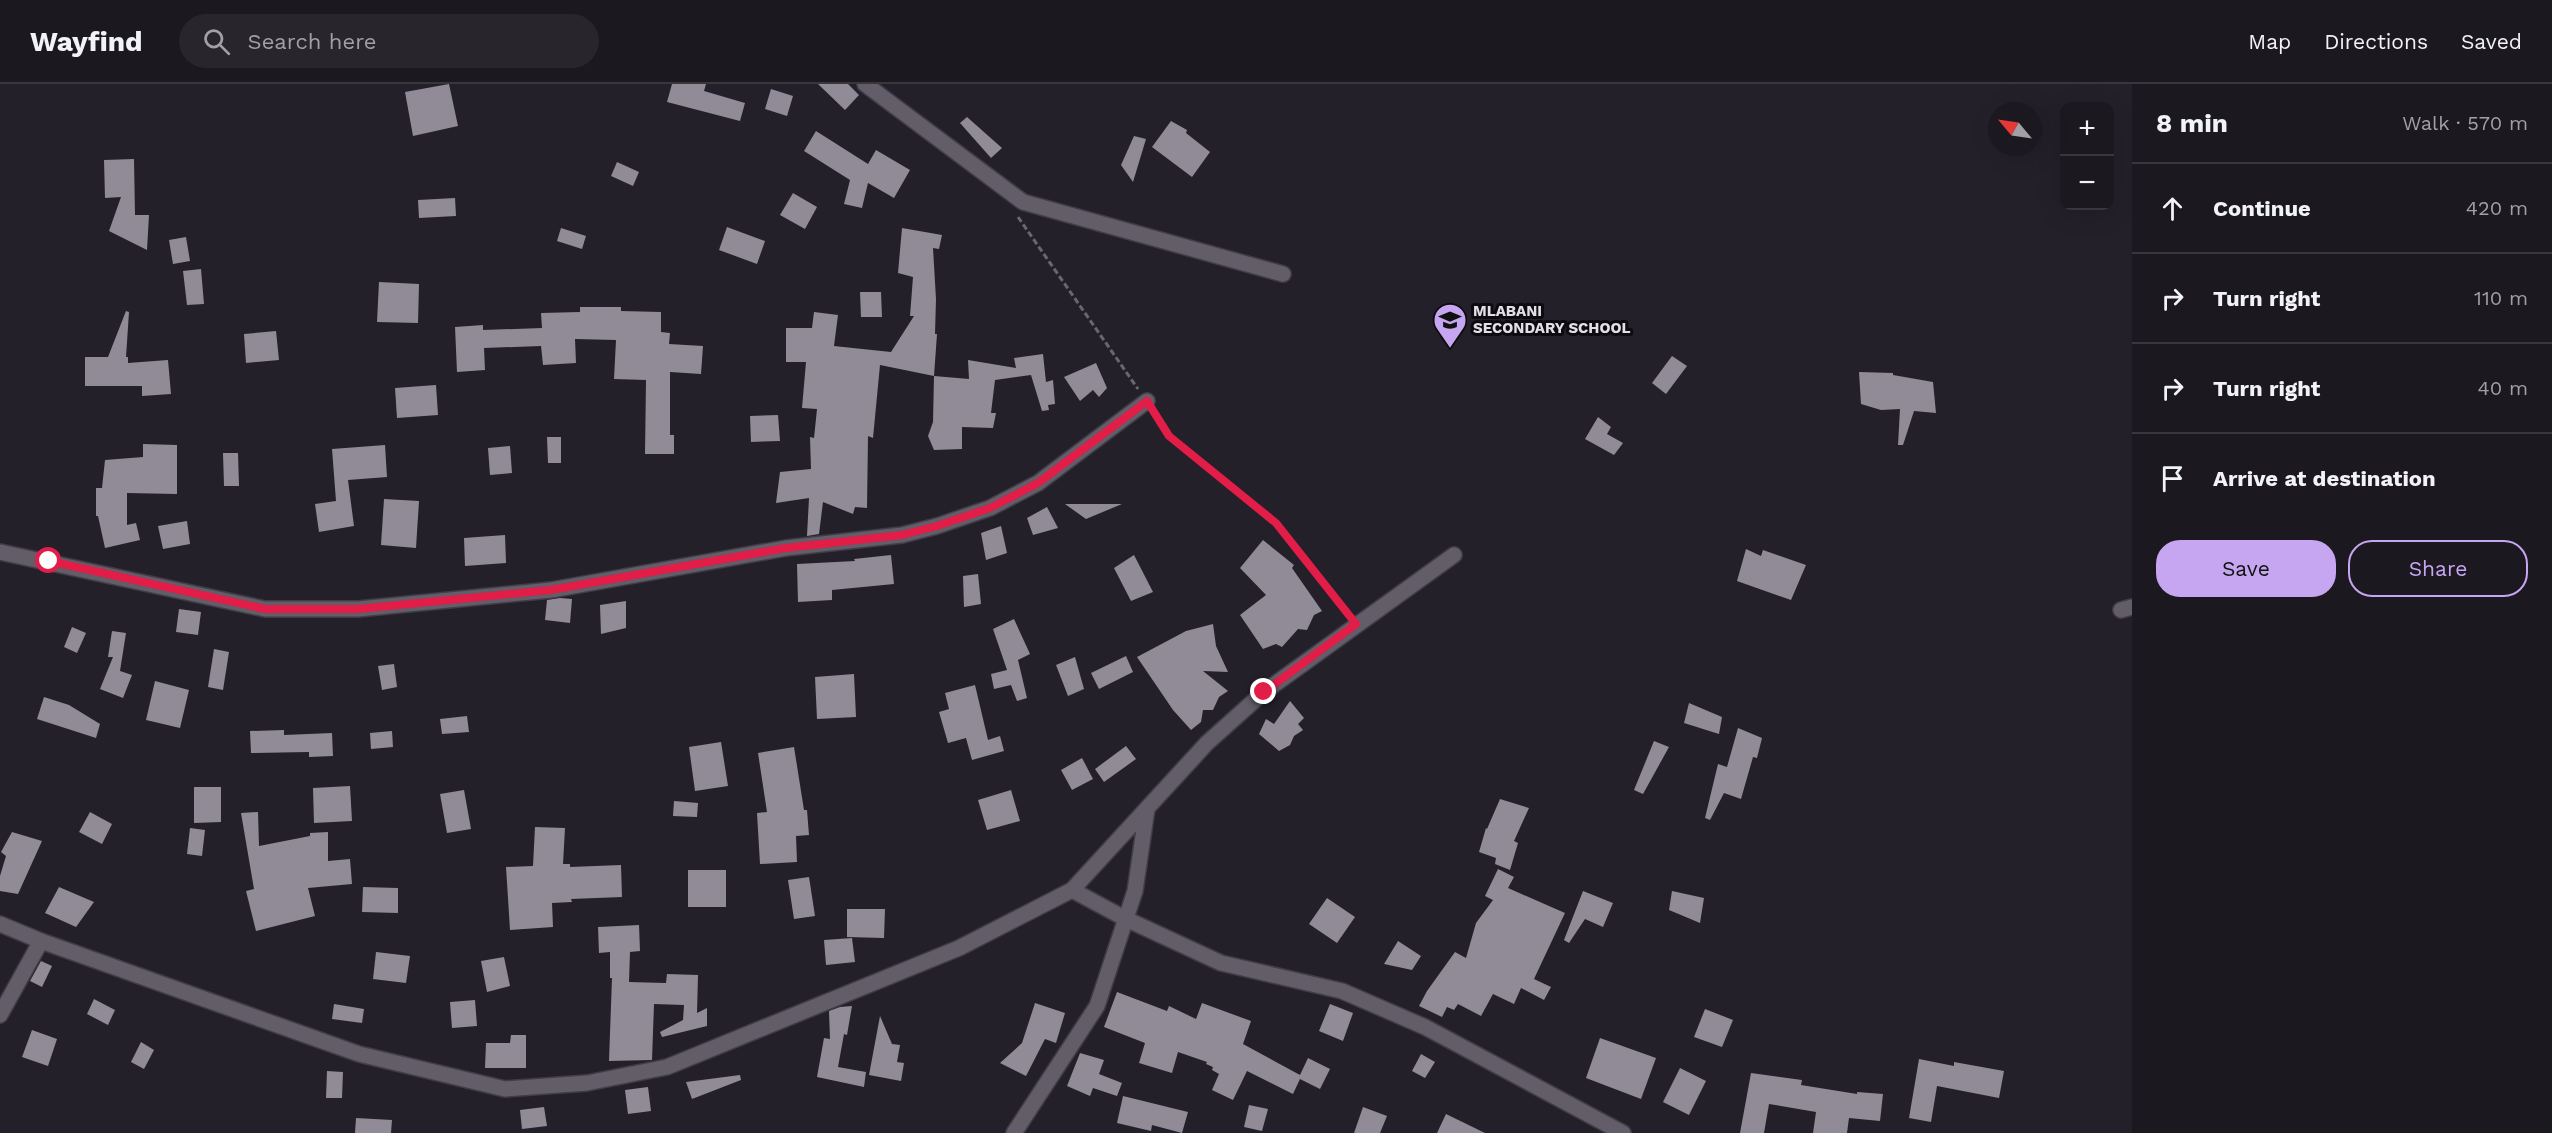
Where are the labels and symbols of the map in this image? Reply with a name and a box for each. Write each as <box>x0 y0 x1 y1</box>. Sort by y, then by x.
north arrow <box>1988 102 2042 156</box>
school or university icon: MLABANI SECONDARY SCHOOL <box>1432 302 1468 349</box>
place label: MLABANI SECONDARY SCHOOL <box>1473 302 1631 337</box>
route start <box>35 547 61 573</box>
route end <box>1250 678 1276 704</box>

